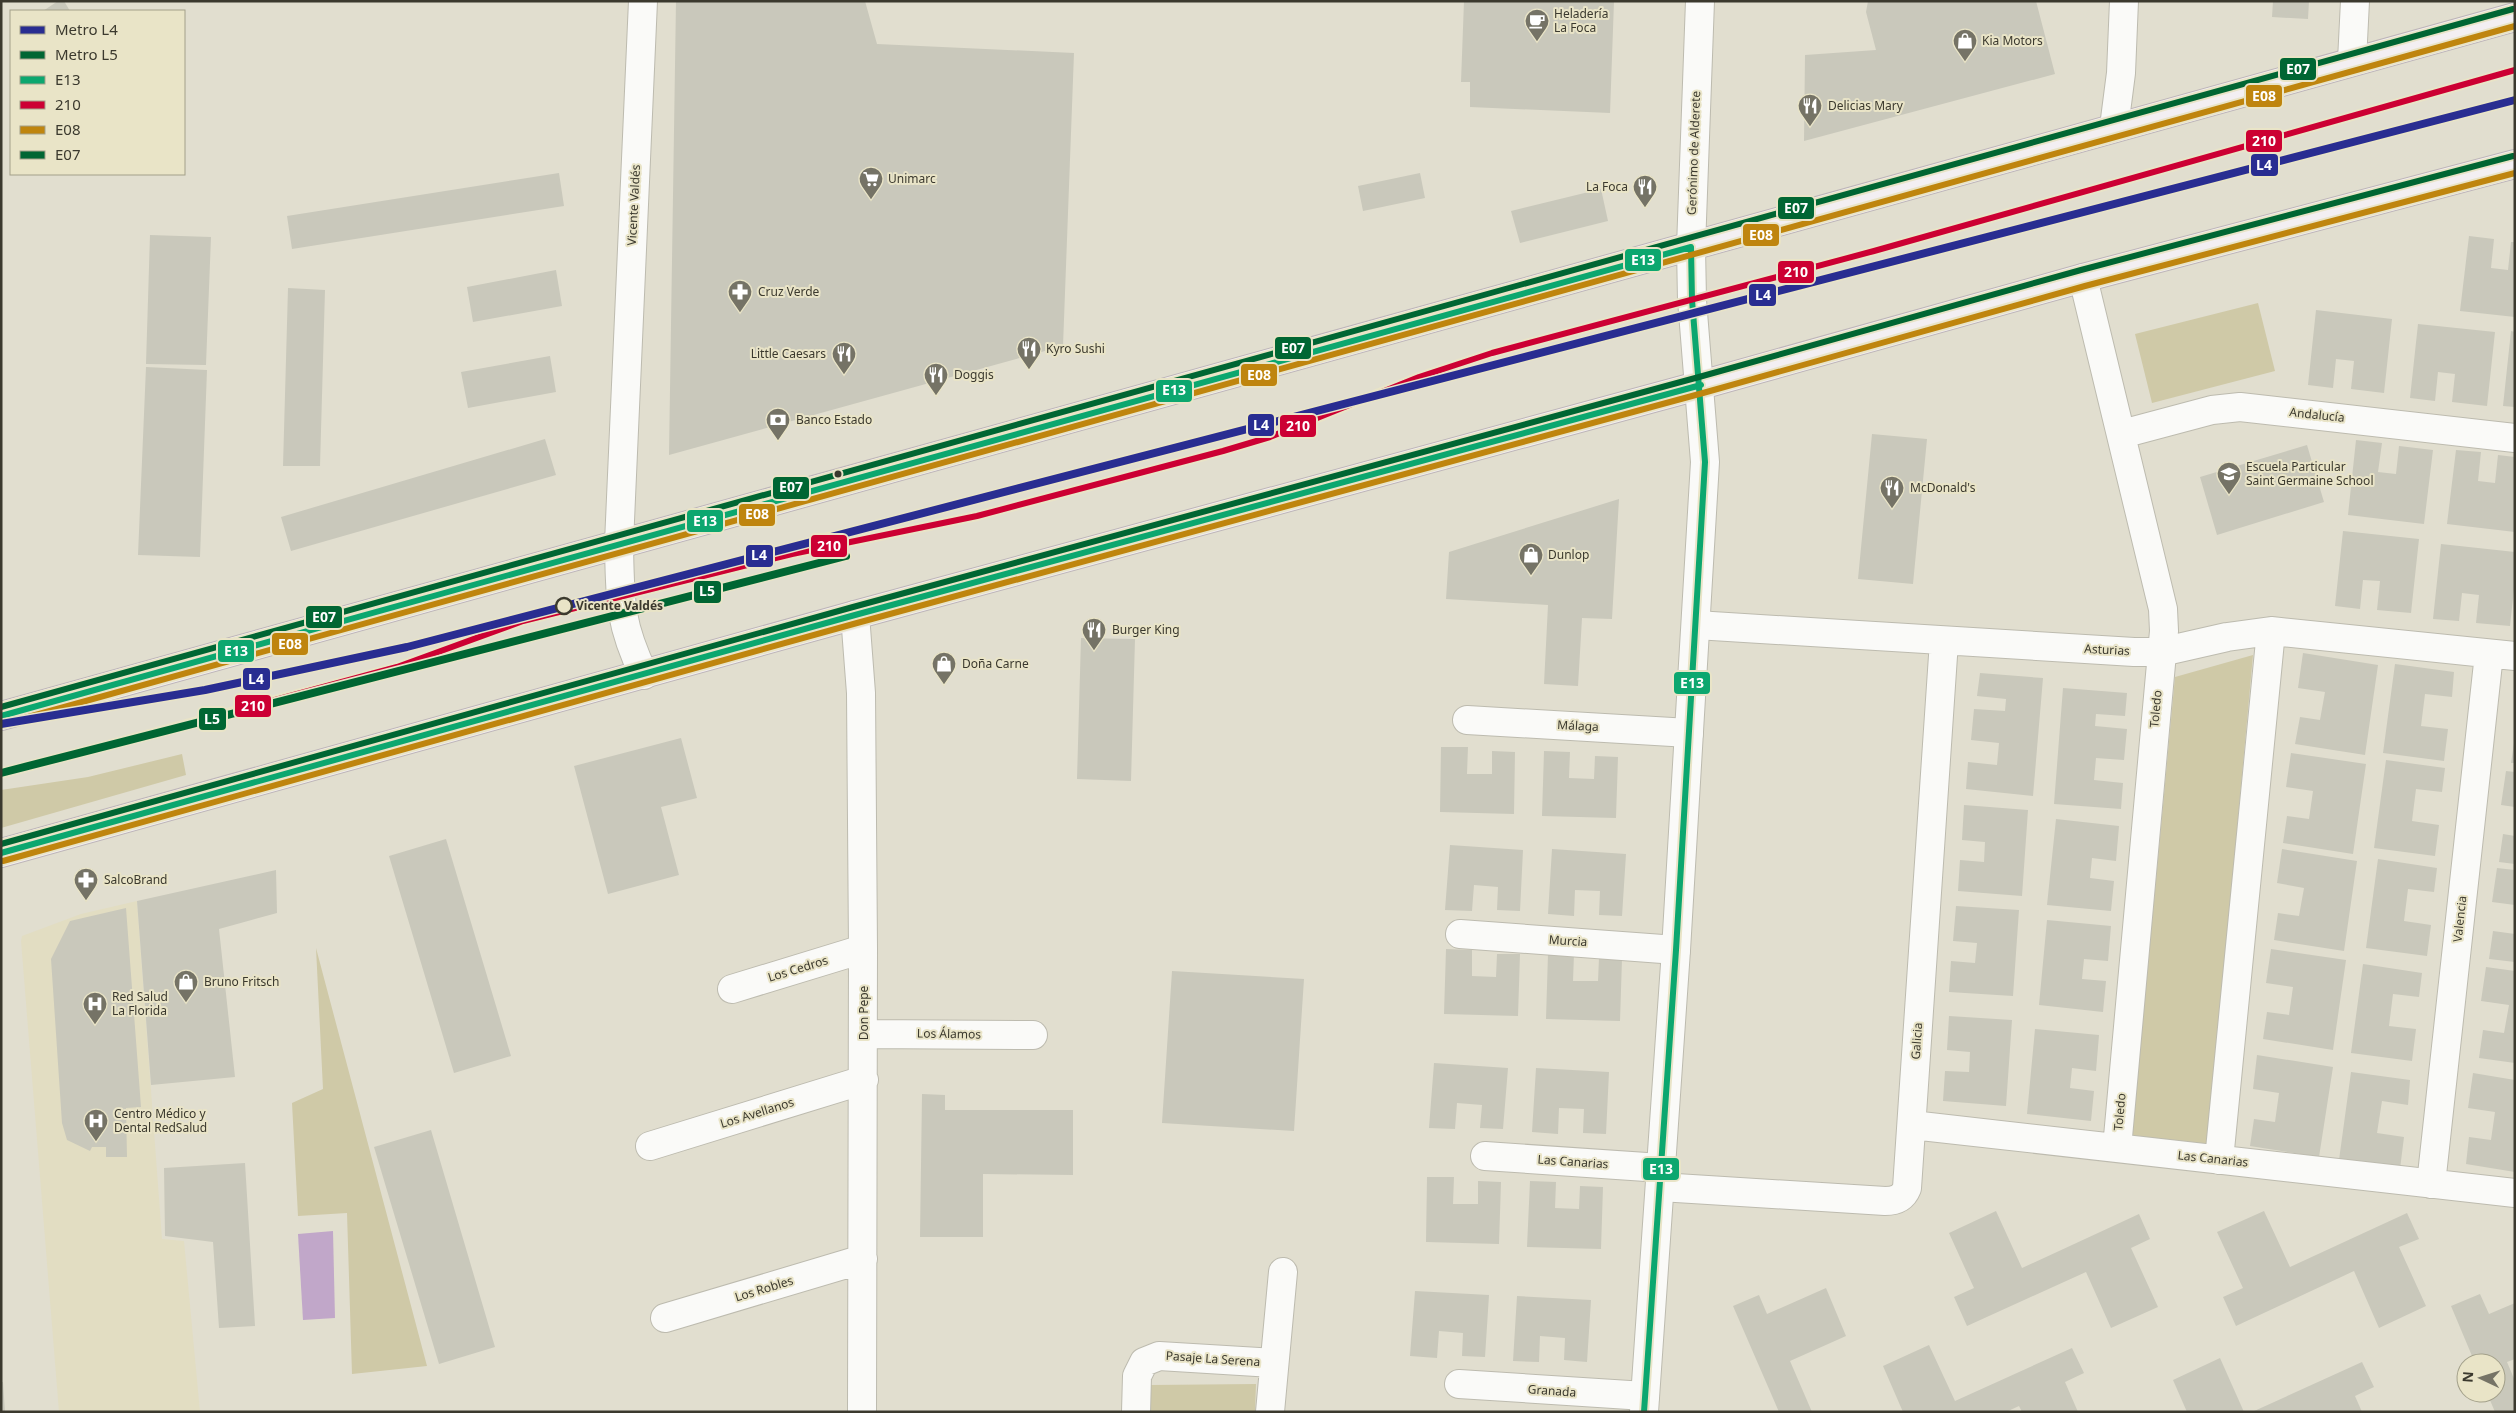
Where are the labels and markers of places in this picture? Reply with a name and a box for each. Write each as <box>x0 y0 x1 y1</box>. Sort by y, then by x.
place label: Heladería La Foca <box>1554 5 1608 36</box>
cafe icon: Heladería La Foca <box>1524 8 1550 42</box>
shop icon: Kia Motors <box>1952 28 1978 62</box>
place label: Kia Motors <box>1982 32 2043 49</box>
restaurant icon: Delicias Mary <box>1797 93 1823 127</box>
place label: Delicias Mary <box>1828 97 1904 114</box>
supermarket icon: Unimarc <box>858 166 884 200</box>
place label: Unimarc <box>888 170 936 187</box>
restaurant icon: La Foca <box>1632 174 1658 208</box>
place label: La Foca <box>1586 178 1628 195</box>
pharmacy icon: Cruz Verde <box>727 279 753 313</box>
place label: Cruz Verde <box>758 283 820 300</box>
restaurant icon: Kyro Sushi <box>1016 336 1042 370</box>
place label: Kyro Sushi <box>1046 340 1105 357</box>
restaurant icon: Little Caesars <box>831 341 857 375</box>
place label: Little Caesars <box>751 345 826 362</box>
restaurant icon: Doggis <box>923 362 949 396</box>
place label: Doggis <box>954 366 994 383</box>
bank icon: Banco Estado <box>765 407 791 441</box>
place label: Banco Estado <box>796 411 872 428</box>
place label: Escuela Particular Saint Germaine School <box>2246 458 2373 489</box>
school or university icon: Escuela Particular Saint Germaine School <box>2216 461 2242 495</box>
unlabelled marker <box>833 469 843 479</box>
restaurant icon: McDonald's <box>1879 475 1905 509</box>
place label: McDonald's <box>1910 479 1976 496</box>
shop icon: Dunlop <box>1518 542 1544 576</box>
place label: Dunlop <box>1548 546 1589 563</box>
marker: Vicente Valdés <box>555 597 573 615</box>
place label: Vicente Valdés <box>576 597 663 614</box>
restaurant icon: Burger King <box>1081 617 1107 651</box>
place label: Burger King <box>1112 621 1180 638</box>
shop icon: Doña Carne <box>931 651 957 685</box>
place label: Doña Carne <box>962 655 1029 672</box>
pharmacy icon: SalcoBrand <box>73 867 99 901</box>
place label: SalcoBrand <box>104 871 167 888</box>
shop icon: Bruno Fritsch <box>173 969 199 1003</box>
place label: Bruno Fritsch <box>204 973 280 990</box>
place label: Red Salud La Florida <box>112 988 168 1019</box>
hospital icon: Red Salud La Florida <box>82 991 108 1025</box>
place label: Centro Médico y Dental RedSalud <box>114 1105 207 1136</box>
hospital icon: Centro Médico y Dental RedSalud <box>83 1108 109 1142</box>

